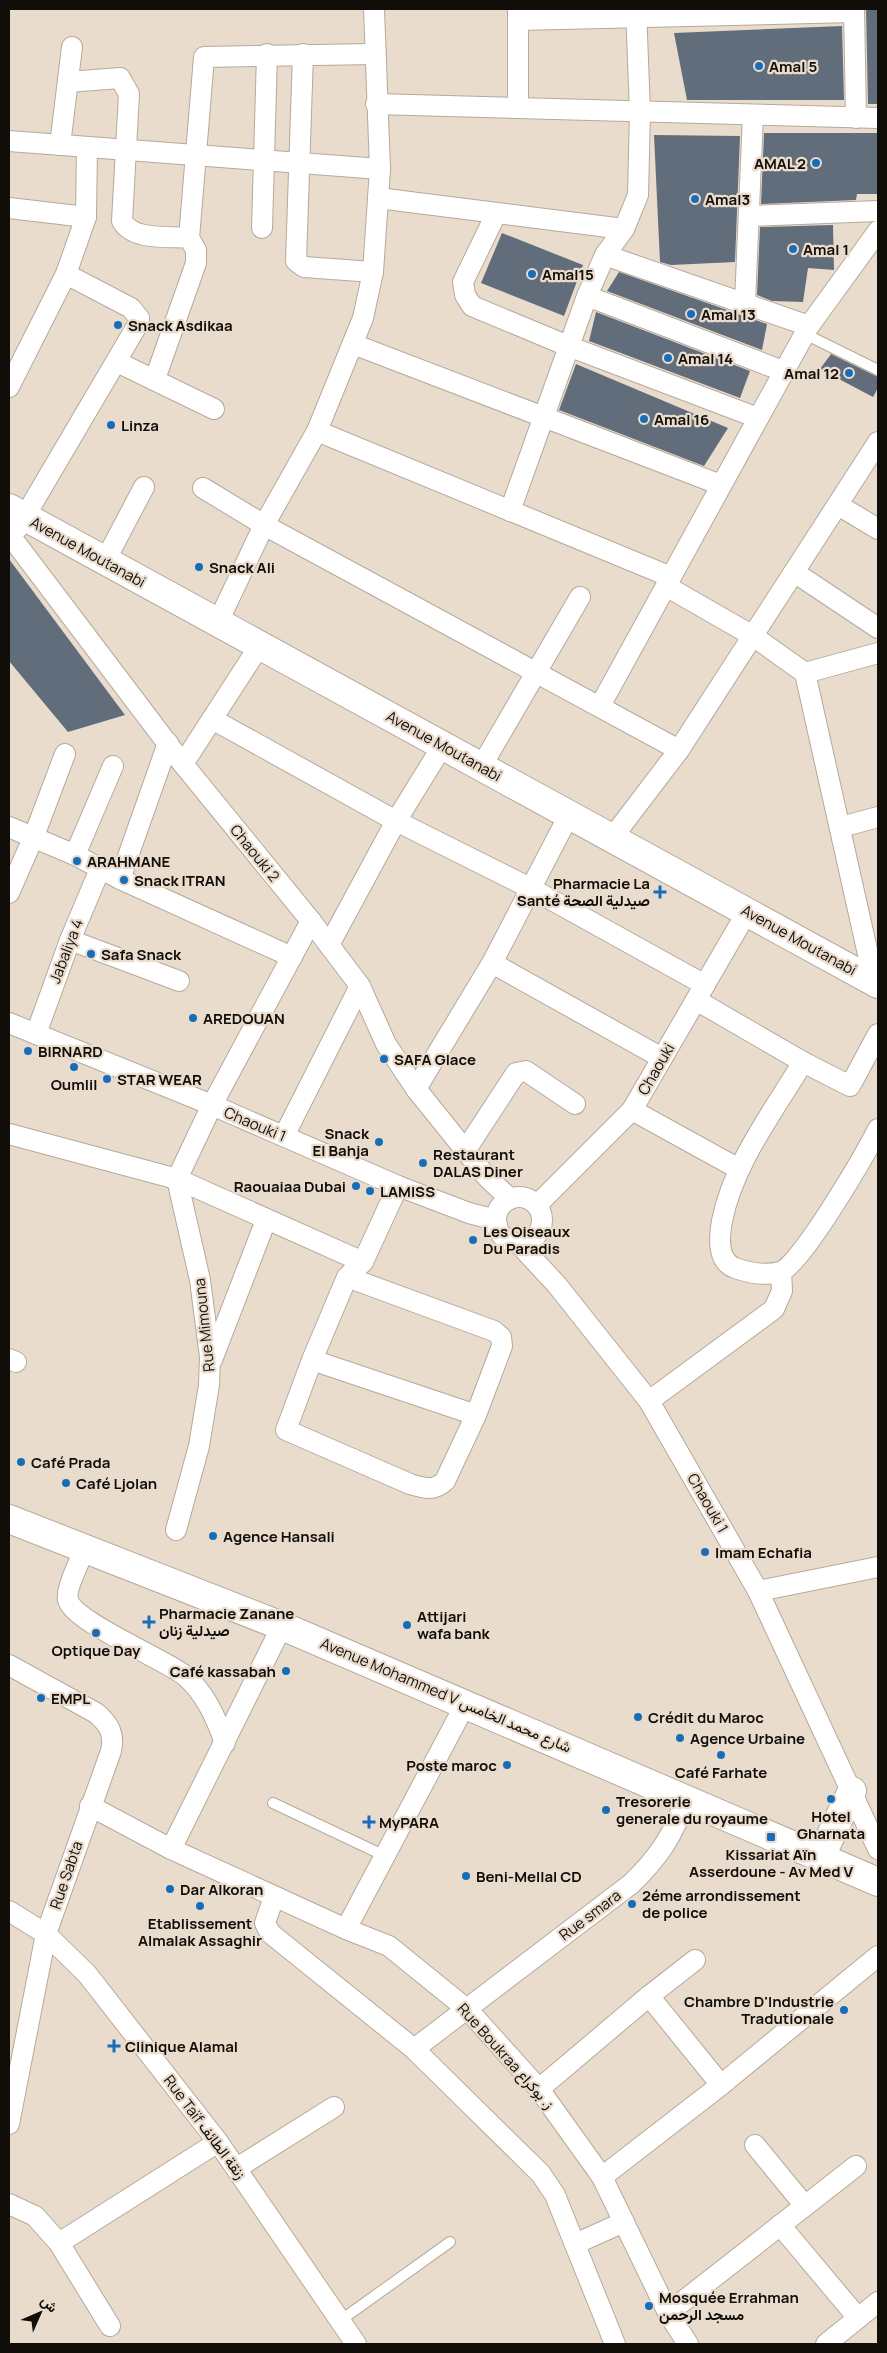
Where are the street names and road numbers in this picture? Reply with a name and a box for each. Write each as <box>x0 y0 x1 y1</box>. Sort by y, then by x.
street label: Avenue Moutanabi <box>27 512 149 592</box>
street label: Avenue Moutanabi <box>383 706 505 786</box>
street label: Chaouki 2 <box>225 820 285 886</box>
street label: Avenue Moutanabi <box>738 900 860 980</box>
street label: Jabaliya 4 <box>44 916 88 986</box>
street label: Chaouki <box>633 1039 679 1099</box>
street label: Chaouki 1 <box>221 1102 289 1146</box>
street label: Rue Mimouna <box>189 1277 219 1373</box>
street label: Chaouki 1 <box>683 1469 733 1537</box>
street label: Avenue Mohammed V شارع محمد الخامس <box>317 1632 575 1759</box>
street label: Rue Sabta <box>45 1838 87 1912</box>
street label: Rue smara <box>555 1885 625 1945</box>
street label: Rue Boukraa ز. بوكراع <box>452 1998 559 2114</box>
street label: Rue Taïf زنقة الطائف <box>159 2071 251 2183</box>

